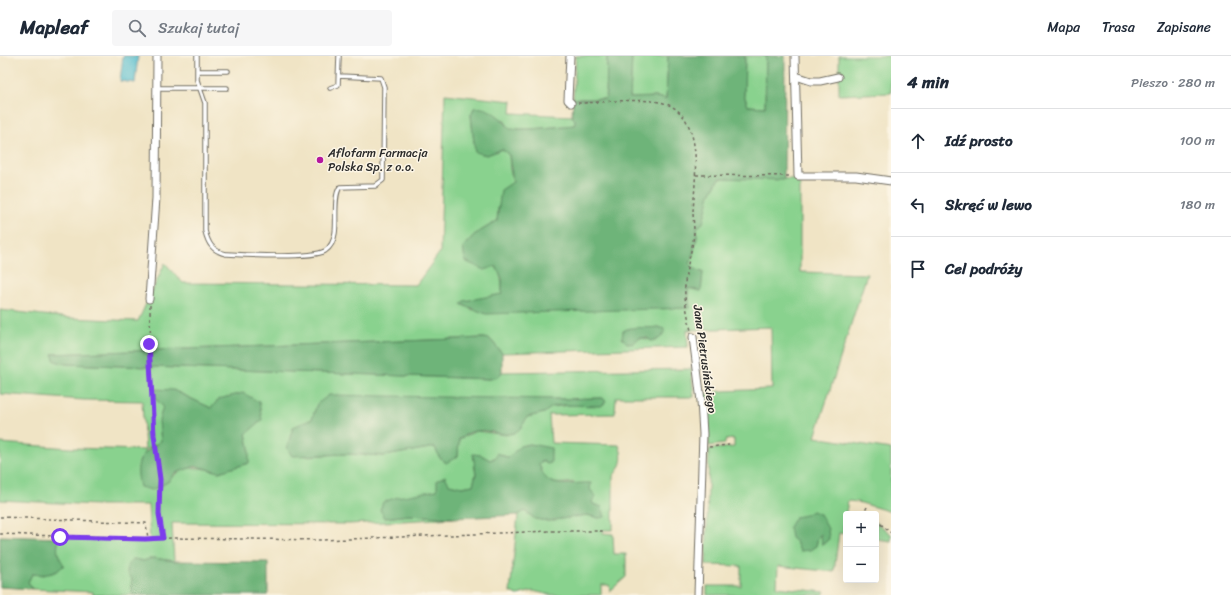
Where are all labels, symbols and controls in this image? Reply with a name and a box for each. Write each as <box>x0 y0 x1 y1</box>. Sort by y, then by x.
search box <box>112 10 392 46</box>
text: Mapleaf <box>20 11 88 44</box>
text: Szukaj tutaj <box>158 15 239 41</box>
text: Mapa <box>1047 15 1080 40</box>
text: Trasa <box>1102 15 1135 40</box>
text: Zapisane <box>1157 15 1211 40</box>
icon: search <box>126 17 148 39</box>
text: 4 min <box>907 67 949 97</box>
text: Pieszo · 280 m <box>1131 71 1215 94</box>
text: Idź prosto <box>945 128 1013 154</box>
text: 100 m <box>1180 129 1215 152</box>
icon: ahead <box>907 130 929 152</box>
place label: Aflofarm Farmacja Polska Sp. z o.o. <box>327 142 428 178</box>
marker: Aflofarm Farmacja Polska Sp. z o.o. <box>315 155 325 165</box>
text: Skręć w lewo <box>945 192 1032 218</box>
text: 180 m <box>1180 193 1215 216</box>
icon: left <box>907 194 929 216</box>
text: Cel podróży <box>945 256 1022 282</box>
icon: arrive <box>907 258 929 280</box>
street label: Jana Pietrusińskiego <box>686 302 723 415</box>
route end <box>140 335 158 353</box>
map controls <box>843 511 879 583</box>
button: + <box>843 511 879 547</box>
route start <box>51 528 69 546</box>
button: − <box>843 547 879 583</box>

